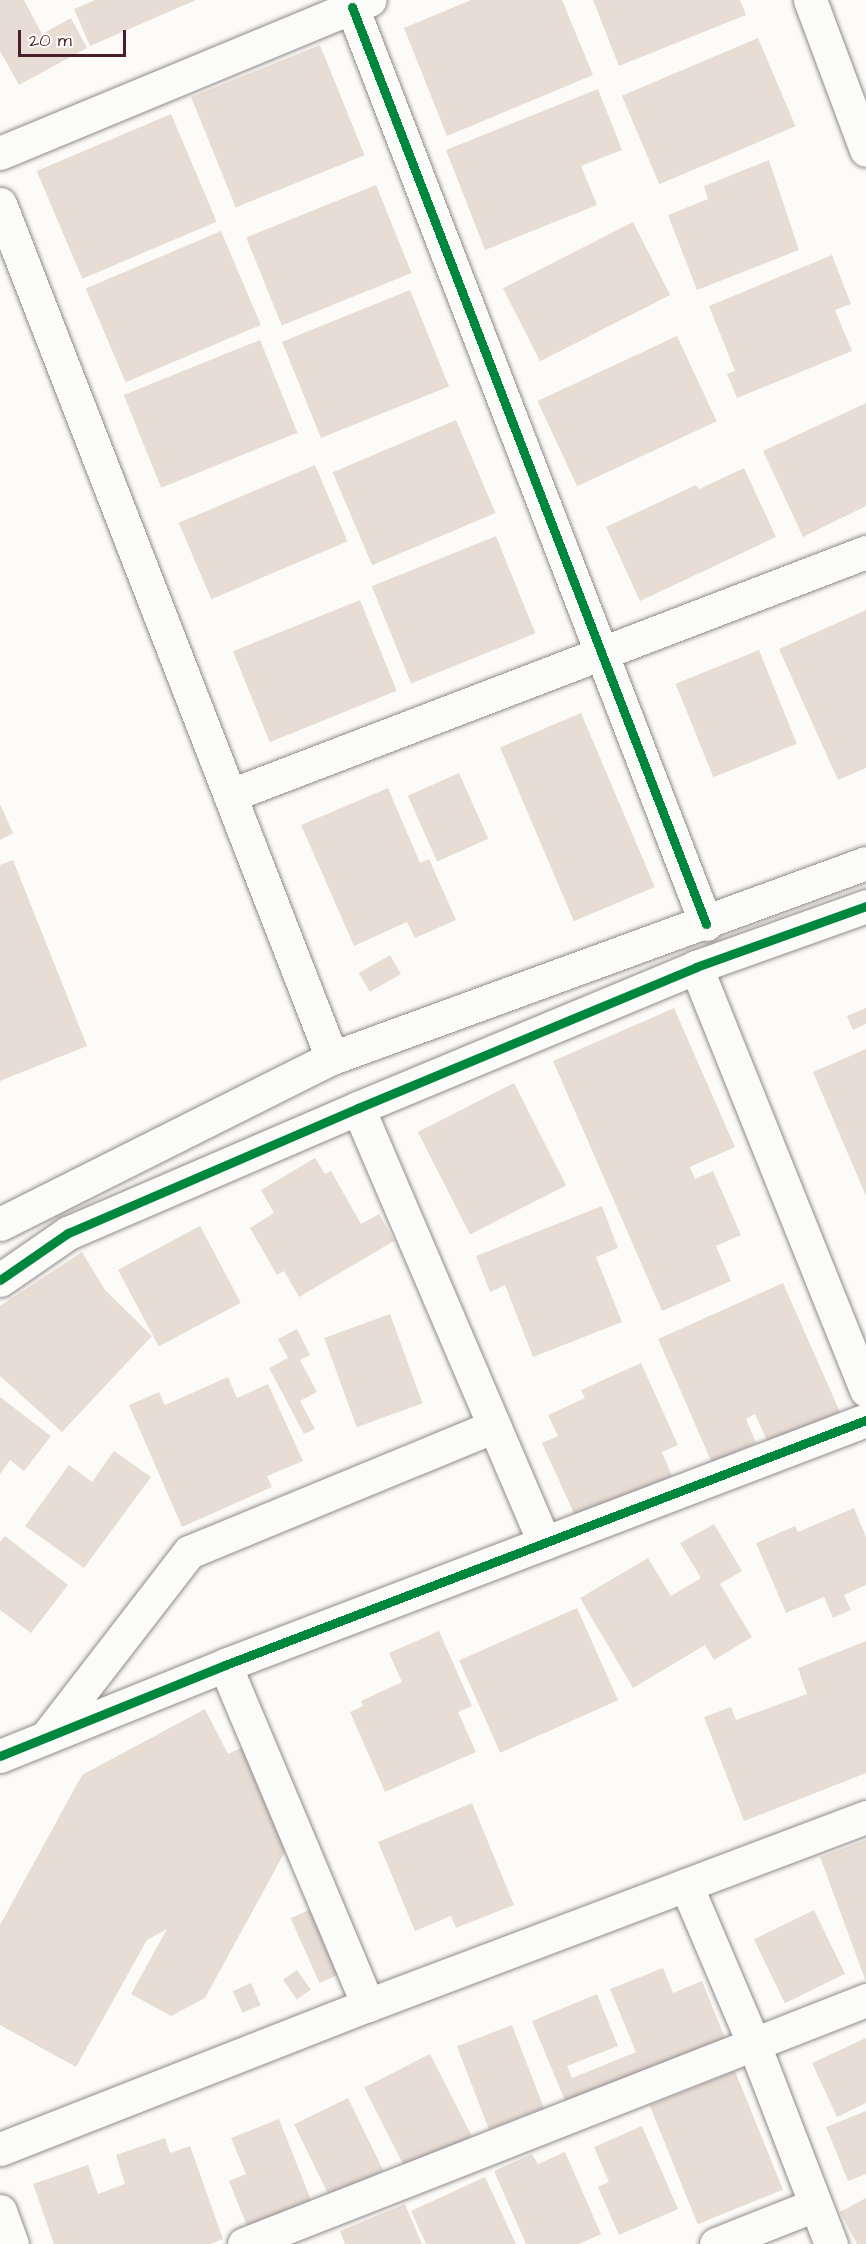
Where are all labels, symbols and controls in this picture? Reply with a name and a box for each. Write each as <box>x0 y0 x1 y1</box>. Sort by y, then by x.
scale bar <box>21 18 129 56</box>
text: 20 m <box>29 28 72 53</box>

